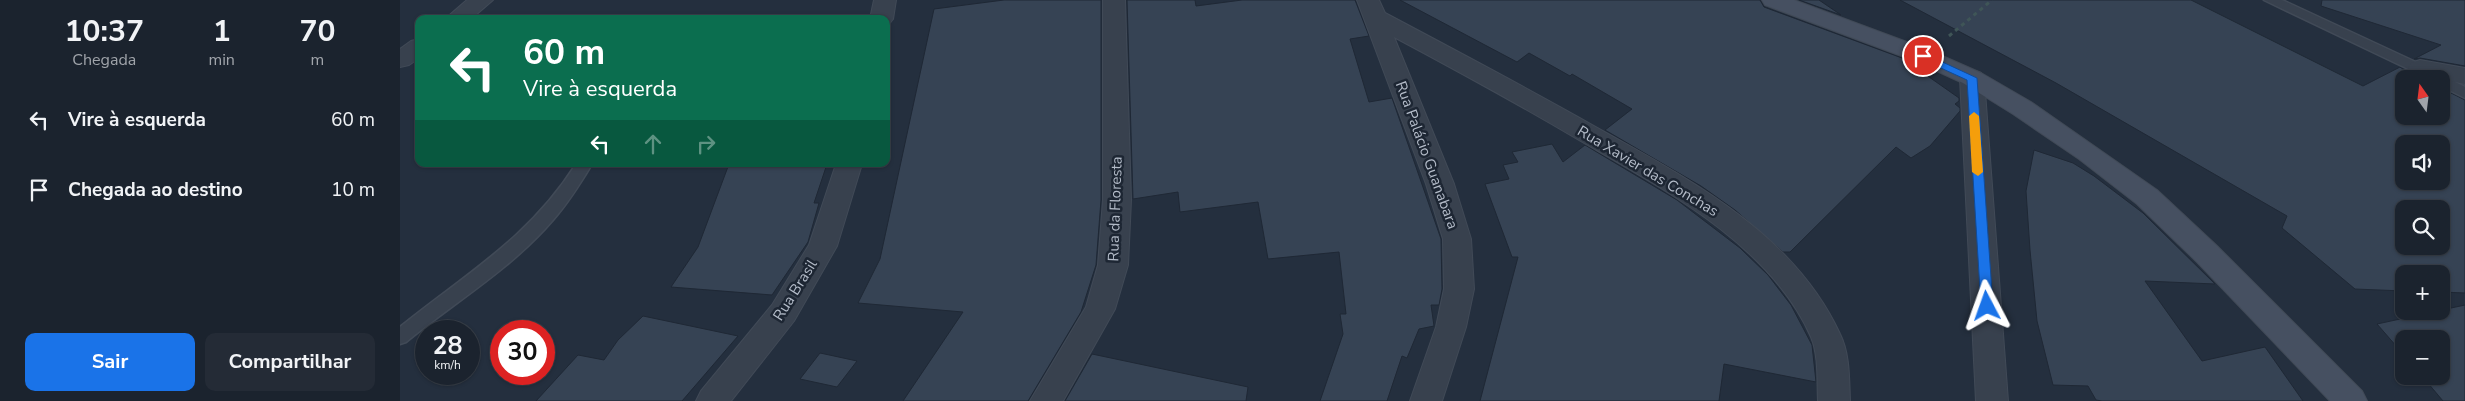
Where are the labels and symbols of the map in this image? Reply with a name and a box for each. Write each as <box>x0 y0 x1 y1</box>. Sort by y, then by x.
pin <box>1902 35 1944 77</box>
north arrow <box>2395 70 2450 125</box>
street label: Rua Palácio Guanabara <box>1391 78 1463 232</box>
street label: Rua Xavier das Conchas <box>1574 121 1722 221</box>
street label: Rua da Floresta <box>1103 156 1127 262</box>
street label: Rua Brasil <box>768 255 822 324</box>
position arrow <box>1960 279 2012 331</box>
speed limit sign: 30 <box>490 320 555 385</box>

